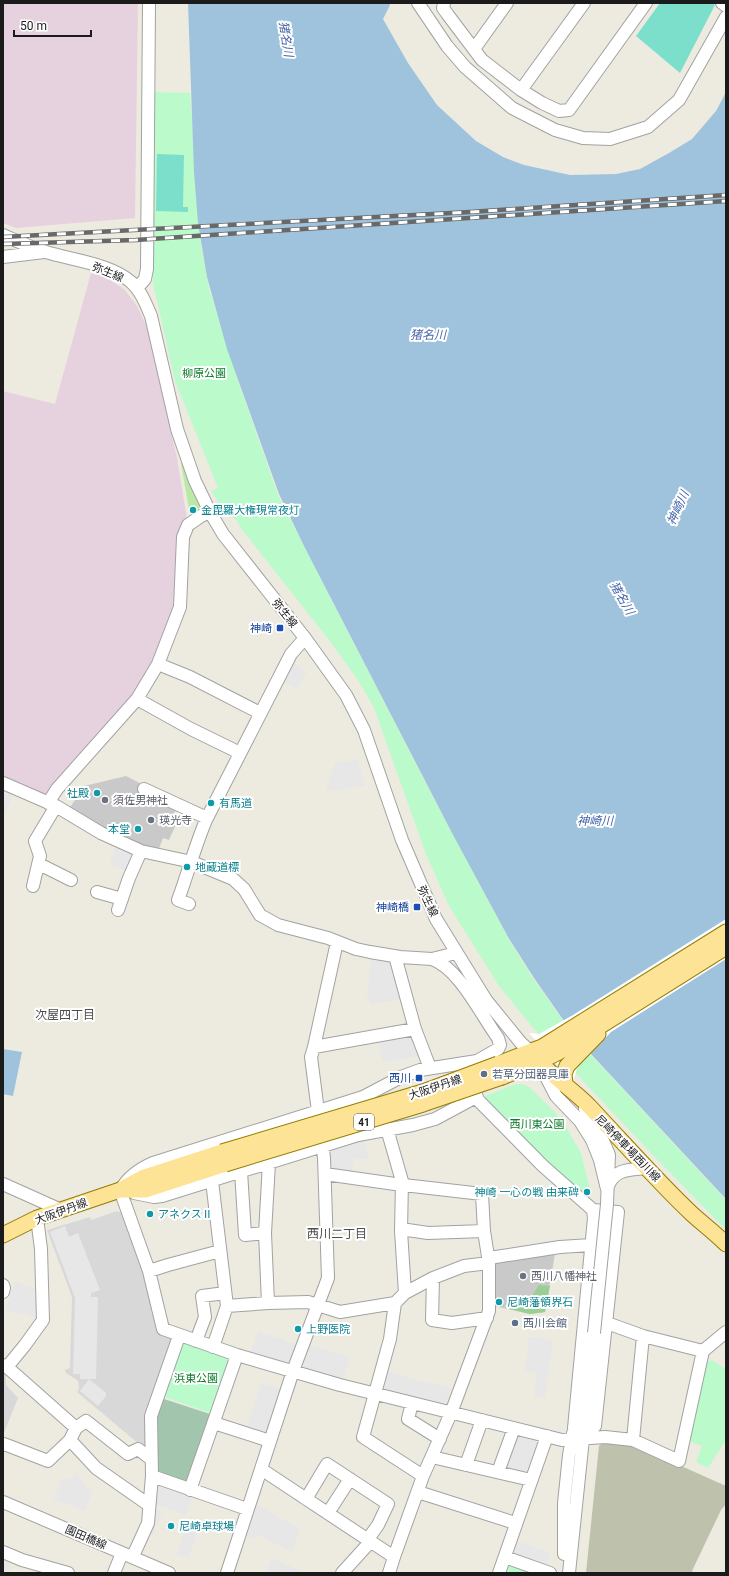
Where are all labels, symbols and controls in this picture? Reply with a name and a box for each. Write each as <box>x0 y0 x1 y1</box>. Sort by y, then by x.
scale bar <box>14 12 91 38</box>
text: 50 m <box>20 19 47 33</box>
water label: 猪名川 <box>276 20 296 60</box>
street label: 弥生線 <box>90 260 126 285</box>
water label: 猪名川 <box>410 328 448 342</box>
park label: 柳原公園 <box>182 367 226 380</box>
water label: 神崎川 <box>664 487 693 527</box>
place label: 金毘羅大権現常夜灯 <box>201 504 300 517</box>
marker: 金毘羅大権現常夜灯 <box>188 505 198 515</box>
water label: 猪名川 <box>607 579 638 619</box>
street label: 弥生線 <box>269 596 300 630</box>
place label: 神崎 <box>250 622 272 635</box>
marker: 神崎 <box>275 623 285 633</box>
place label: 社殿 <box>67 787 89 800</box>
marker: 社殿 <box>92 788 102 798</box>
place label: 須佐男神社 <box>113 794 168 807</box>
marker: 須佐男神社 <box>100 795 110 805</box>
place label: 有馬道 <box>219 797 252 810</box>
marker: 有馬道 <box>206 798 216 808</box>
place label: 瑛光寺 <box>159 814 192 827</box>
water label: 神崎川 <box>577 814 615 828</box>
marker: 瑛光寺 <box>146 815 156 825</box>
place label: 本堂 <box>108 823 130 836</box>
marker: 本堂 <box>133 824 143 834</box>
place label: 地蔵道標 <box>195 861 239 874</box>
marker: 地蔵道標 <box>182 862 192 872</box>
street label: 弥生線 <box>415 884 440 919</box>
place label: 神崎橋 <box>376 901 409 914</box>
marker: 神崎橋 <box>412 902 422 912</box>
district label: 次屋四丁目 <box>35 1008 95 1022</box>
place label: 若草分団器具庫 <box>492 1068 569 1081</box>
marker: 若草分団器具庫 <box>479 1069 489 1079</box>
place label: 西川 <box>389 1072 411 1085</box>
street label: 大阪伊丹線 <box>407 1072 463 1103</box>
marker: 西川 <box>414 1073 424 1083</box>
street label: 尼崎停車場西川線 <box>592 1112 663 1185</box>
road number: 41 <box>354 1114 374 1130</box>
park label: 西川東公園 <box>510 1118 565 1131</box>
place label: 神崎 一心の戦 由来碑 <box>475 1186 579 1199</box>
marker: 神崎 一心の戦 由来碑 <box>582 1187 592 1197</box>
street label: 大阪伊丹線 <box>33 1196 89 1227</box>
place label: アネクスⅡ <box>158 1208 213 1221</box>
marker: アネクスⅡ <box>145 1209 155 1219</box>
district label: 西川二丁目 <box>307 1227 367 1241</box>
place label: 西川八幡神社 <box>531 1270 597 1283</box>
marker: 西川八幡神社 <box>518 1271 528 1281</box>
place label: 尼崎藩領界石 <box>507 1296 573 1309</box>
marker: 尼崎藩領界石 <box>494 1297 504 1307</box>
place label: 西川会館 <box>523 1317 567 1330</box>
marker: 西川会館 <box>510 1318 520 1328</box>
place label: 上野医院 <box>306 1323 350 1336</box>
marker: 上野医院 <box>293 1324 303 1334</box>
park label: 浜東公園 <box>174 1372 218 1385</box>
place label: 尼崎卓球場 <box>179 1520 234 1533</box>
marker: 尼崎卓球場 <box>166 1521 176 1531</box>
street label: 園田橋線 <box>63 1523 109 1552</box>

